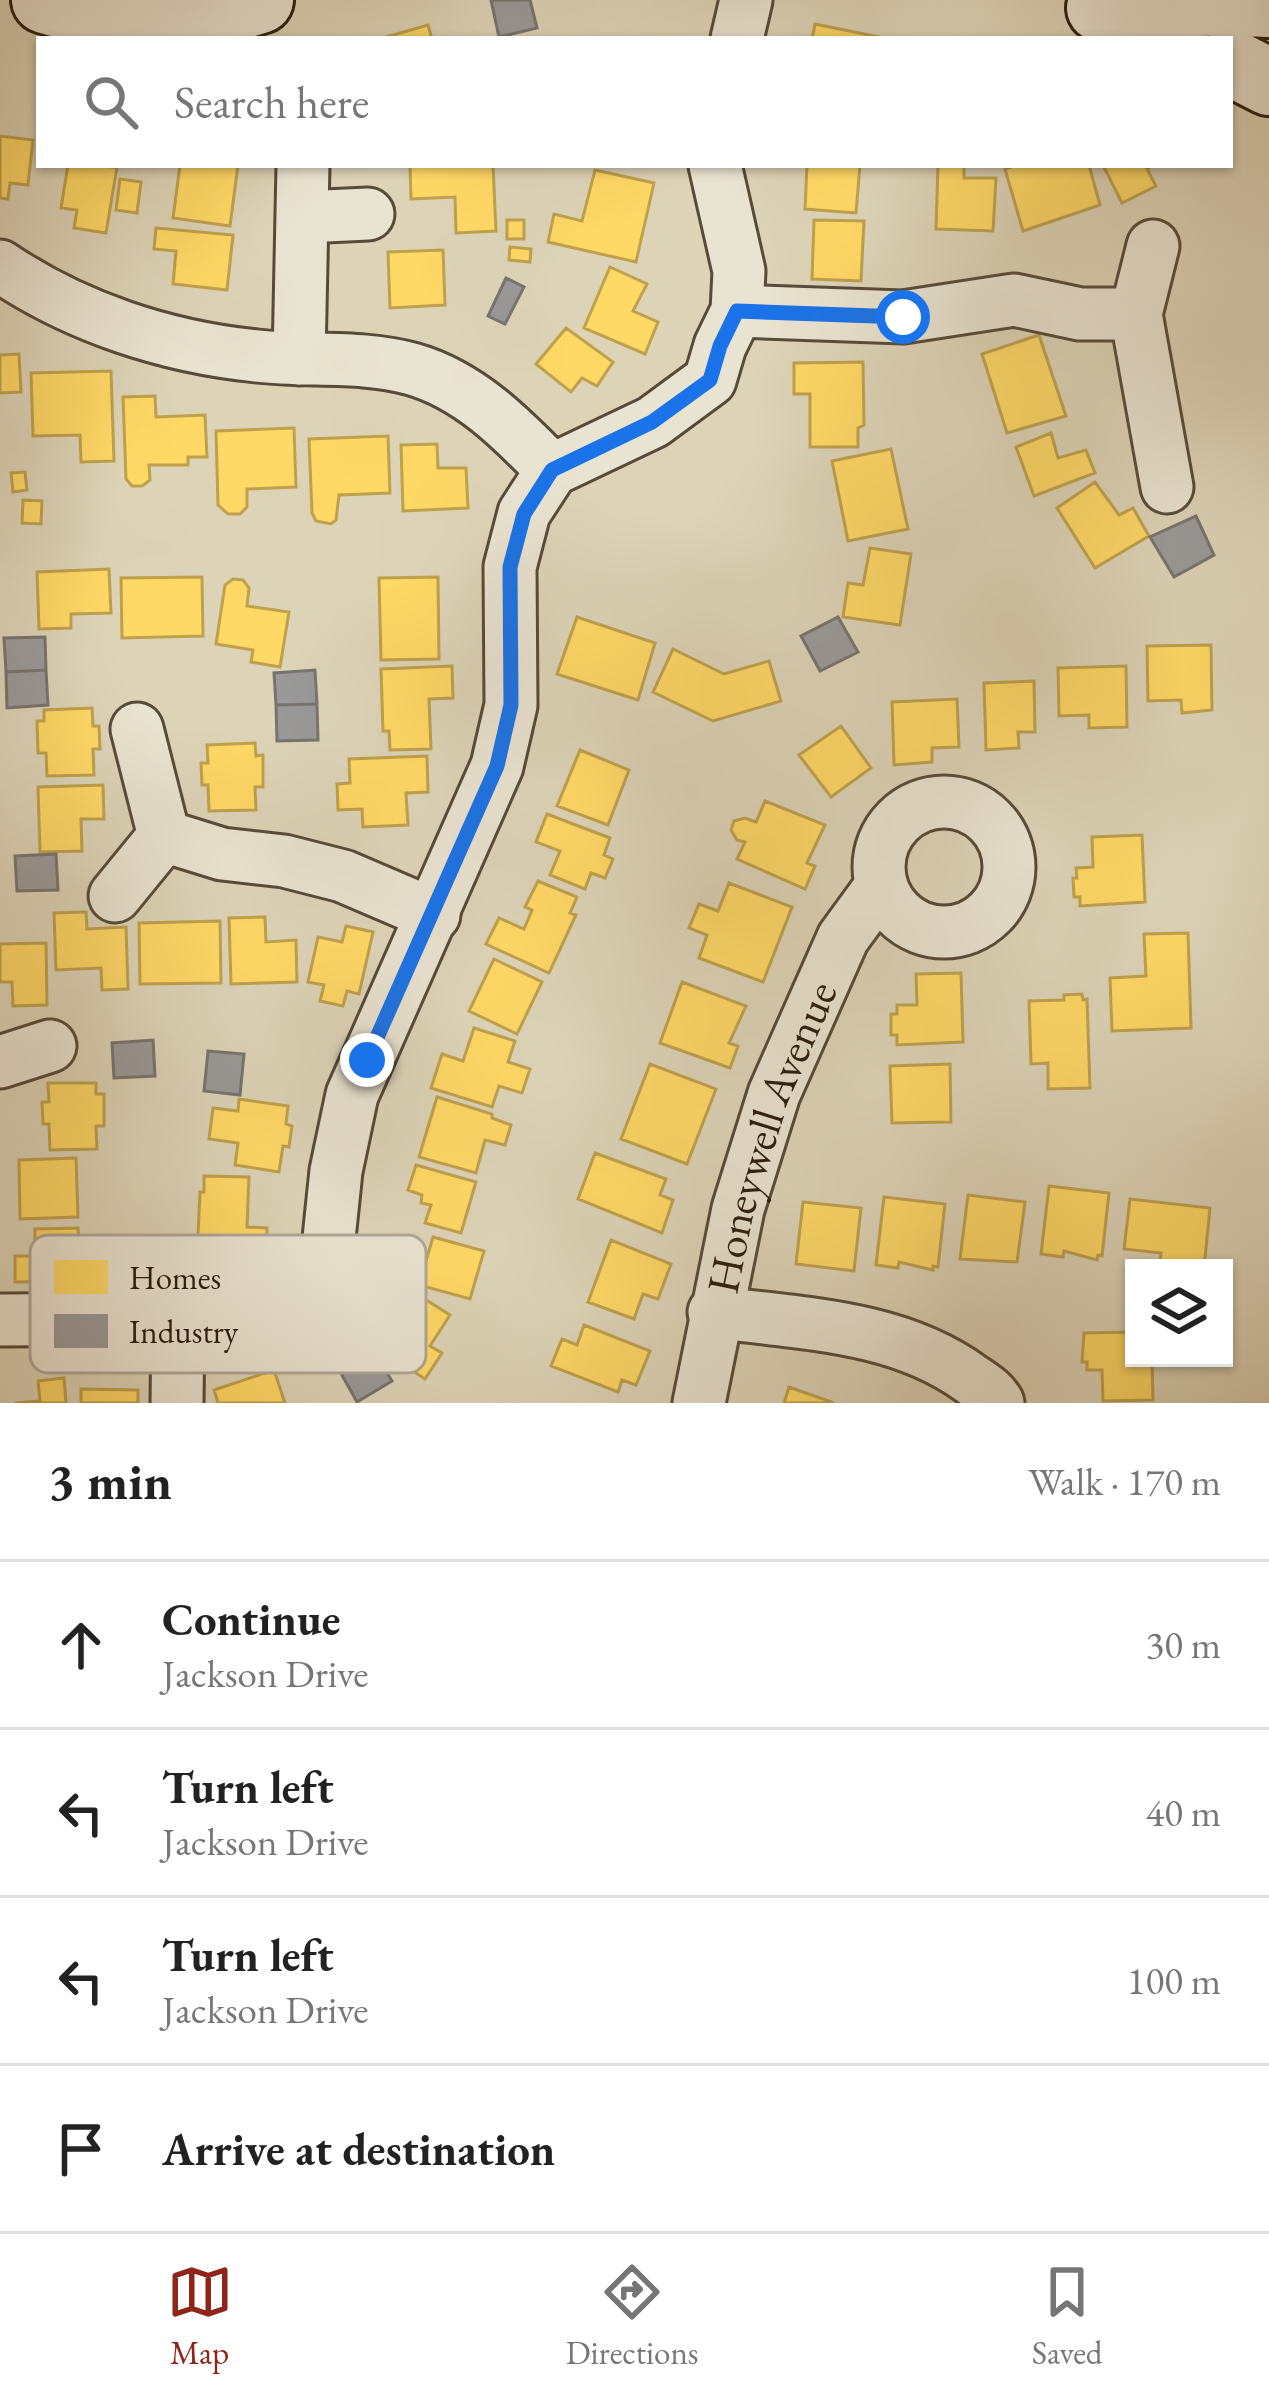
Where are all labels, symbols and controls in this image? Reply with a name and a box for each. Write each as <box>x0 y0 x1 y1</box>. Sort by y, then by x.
search box <box>36 36 1233 168</box>
icon: search <box>78 69 144 135</box>
text: Search here <box>174 73 369 131</box>
route start <box>876 290 930 344</box>
street label: Honeywell Avenue <box>693 972 849 1298</box>
route end <box>340 1033 394 1087</box>
legend <box>30 1235 426 1373</box>
text: Homes <box>129 1256 221 1299</box>
map controls <box>1125 1259 1233 1367</box>
button: layers <box>1125 1259 1233 1367</box>
text: Industry <box>129 1310 239 1353</box>
text: 3 min <box>48 1448 172 1514</box>
text: Walk · 170 m <box>1028 1456 1221 1507</box>
text: Continue <box>162 1590 340 1648</box>
icon: ahead <box>48 1612 114 1678</box>
text: 30 m <box>1145 1619 1221 1670</box>
text: Jackson Drive <box>162 1648 369 1699</box>
text: Turn left <box>162 1758 334 1816</box>
icon: left <box>48 1780 114 1846</box>
text: 40 m <box>1145 1787 1221 1838</box>
text: Jackson Drive <box>162 1816 369 1867</box>
text: Turn left <box>162 1926 334 1984</box>
icon: left <box>48 1948 114 2014</box>
text: 100 m <box>1127 1955 1221 2006</box>
text: Jackson Drive <box>162 1984 369 2035</box>
icon: arrive <box>48 2116 114 2182</box>
text: Arrive at destination <box>162 2120 555 2178</box>
tab: Map <box>167 2259 233 2374</box>
tab: Directions <box>566 2259 699 2374</box>
tab: Saved <box>1032 2259 1102 2374</box>

